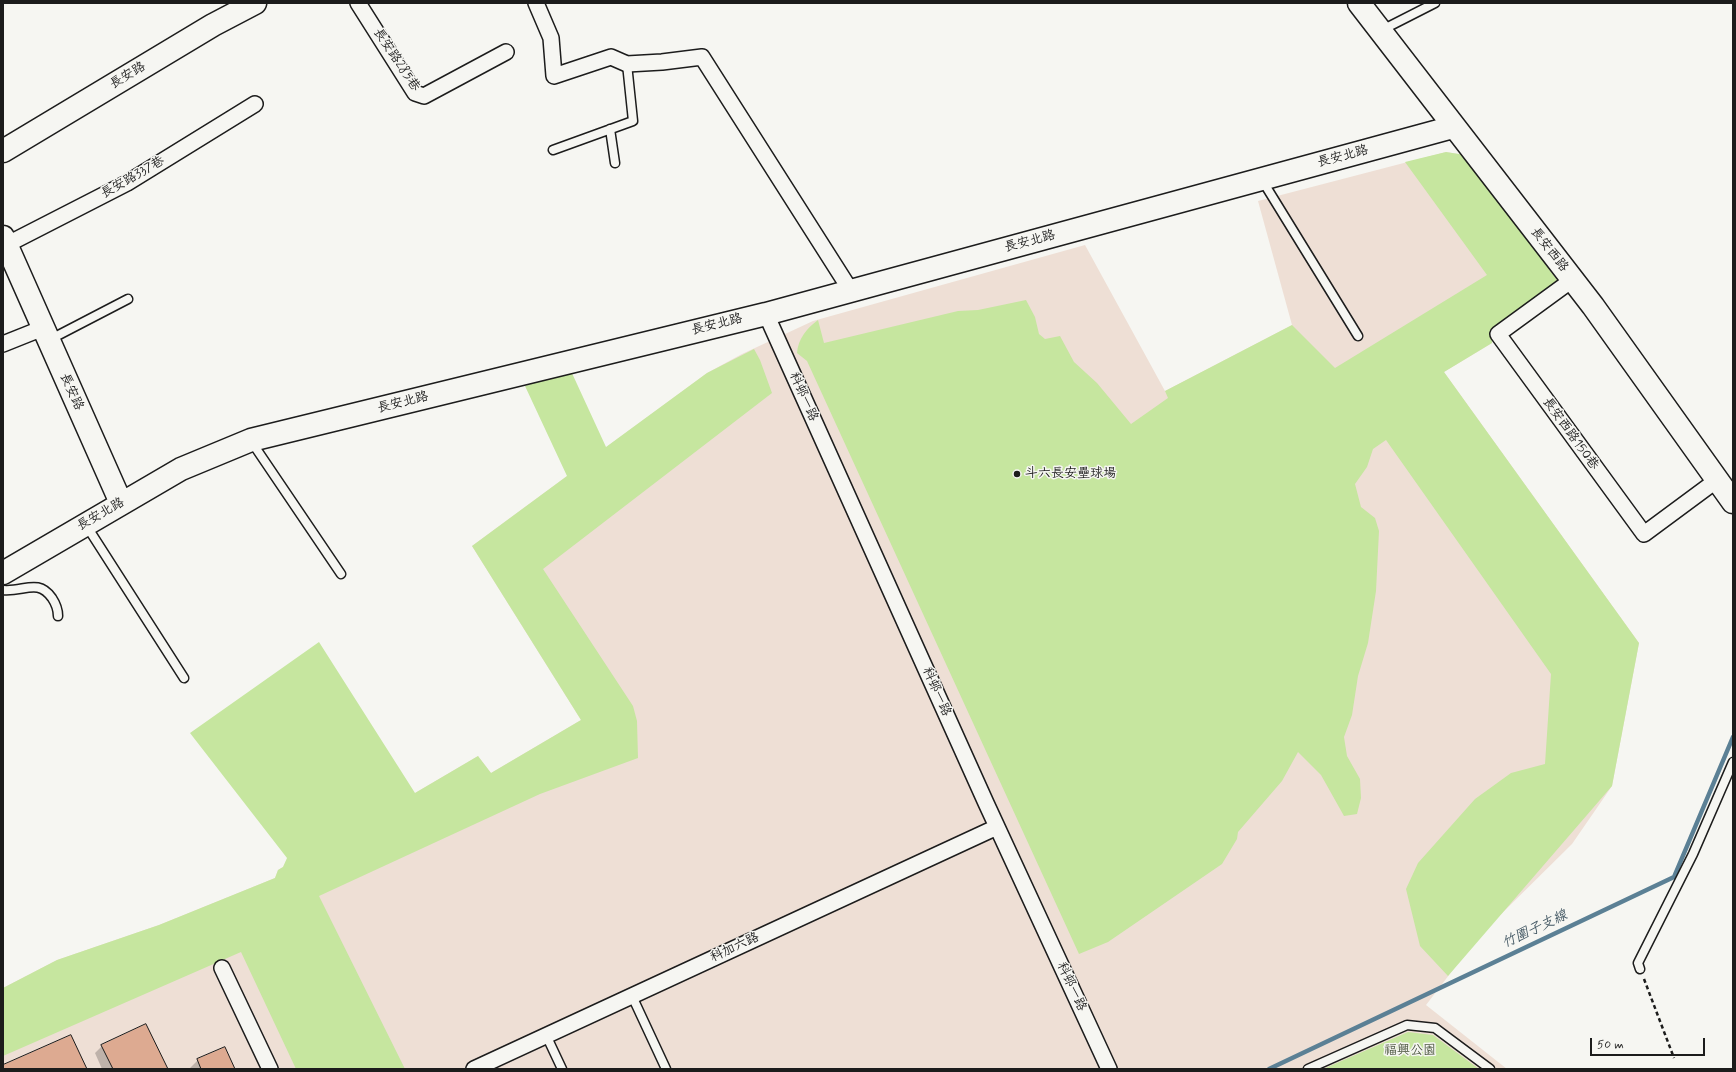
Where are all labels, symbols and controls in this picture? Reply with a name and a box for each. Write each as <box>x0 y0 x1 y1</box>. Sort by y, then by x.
street label: 長安路285巷 <box>369 25 423 95</box>
street label: 長安路 <box>107 59 149 93</box>
street label: 長安北路 <box>1316 143 1370 171</box>
street label: 長安路337巷 <box>99 154 167 202</box>
street label: 長安西路 <box>1527 225 1571 275</box>
street label: 長安北路 <box>1003 228 1057 256</box>
street label: 長安北路 <box>690 311 744 339</box>
street label: 科邨一路 <box>785 370 821 424</box>
street label: 長安路 <box>56 371 86 413</box>
street label: 長安北路 <box>376 389 430 417</box>
street label: 長安西路150巷 <box>1539 395 1601 473</box>
place label: 斗六長安壘球場 <box>1025 466 1116 482</box>
marker: 斗六長安壘球場 <box>1012 469 1022 479</box>
street label: 長安北路 <box>75 495 127 535</box>
street label: 科邨一路 <box>918 665 954 719</box>
water label: 竹圍子支線 <box>1500 908 1570 952</box>
street label: 科加六路 <box>708 930 762 966</box>
street label: 科邨一路 <box>1053 960 1089 1014</box>
scale bar <box>1592 1030 1707 1056</box>
text: 50 m <box>1597 1037 1624 1053</box>
park label: 福興公園 <box>1384 1043 1436 1059</box>

